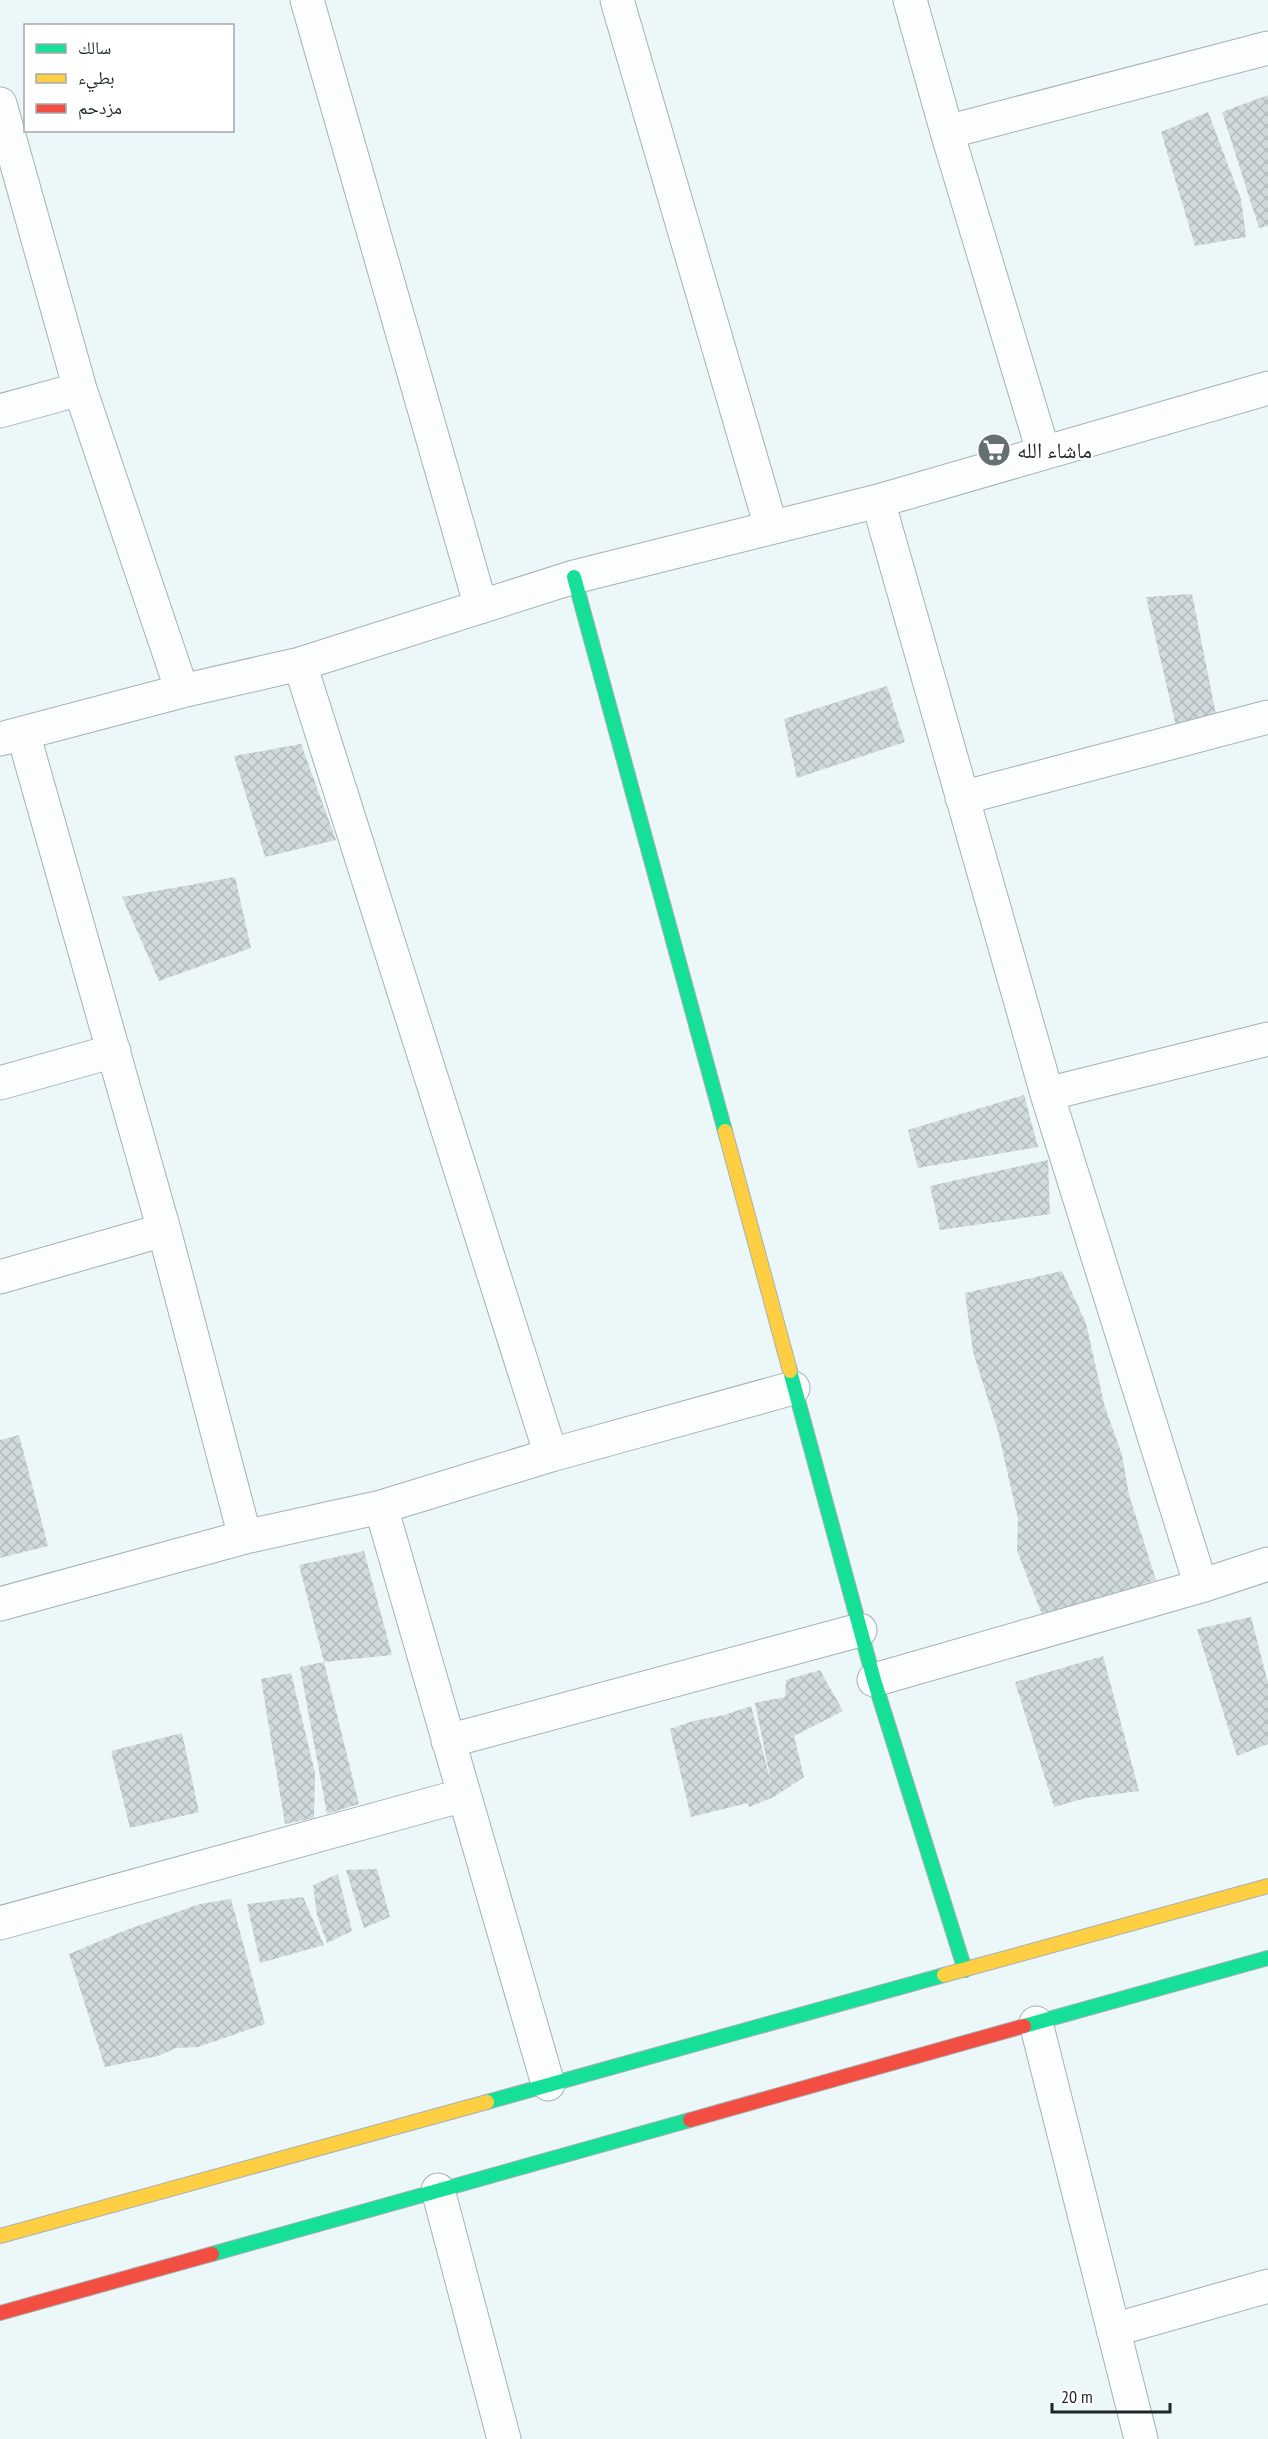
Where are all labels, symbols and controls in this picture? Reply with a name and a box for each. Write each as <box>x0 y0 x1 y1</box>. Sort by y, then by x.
legend <box>24 24 234 132</box>
text: سالك <box>78 36 111 59</box>
text: بطيء <box>78 66 115 93</box>
text: مزدحم <box>78 96 122 120</box>
supermarket icon: ماشاء الله <box>976 432 1012 468</box>
place label: ماشاء الله <box>1017 436 1092 464</box>
scale bar <box>1052 2376 1170 2414</box>
text: 20 m <box>1061 2385 1093 2408</box>

